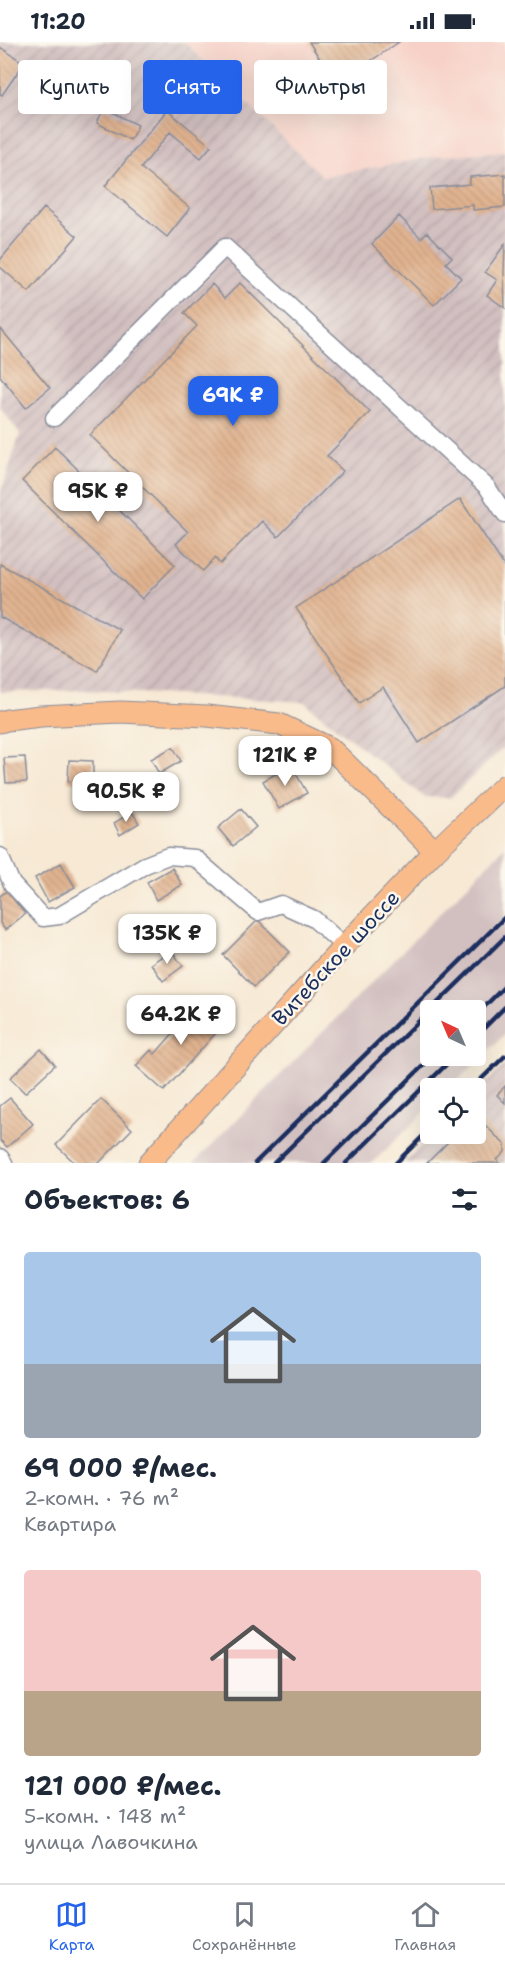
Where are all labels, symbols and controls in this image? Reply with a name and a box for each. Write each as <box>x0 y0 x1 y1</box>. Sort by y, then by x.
text: 11:20 <box>30 7 86 36</box>
chip: Купить <box>18 60 131 114</box>
chip: Снять <box>143 60 242 114</box>
chip: Фильтры <box>254 60 387 114</box>
pin: 69K ₽ <box>191 376 275 427</box>
text: 69K ₽ <box>202 382 264 408</box>
pin: 95K ₽ <box>56 472 140 523</box>
text: 95K ₽ <box>67 478 129 504</box>
pin: 121K ₽ <box>236 736 334 787</box>
text: 121K ₽ <box>252 742 318 768</box>
pin: 90.5K ₽ <box>71 772 181 823</box>
text: 90.5K ₽ <box>86 778 166 804</box>
street label: Витебское шоссе <box>266 884 406 1032</box>
pin: 135K ₽ <box>118 914 216 965</box>
text: 135K ₽ <box>132 920 202 946</box>
pin: 64.2K ₽ <box>126 995 236 1046</box>
north arrow <box>420 1000 486 1066</box>
map controls <box>420 1000 486 1144</box>
text: 64.2K ₽ <box>141 1001 221 1027</box>
button: locate <box>420 1078 486 1144</box>
text: Объектов: 6 <box>24 1182 190 1217</box>
icon: filters <box>448 1183 481 1216</box>
icon: home <box>199 1291 307 1399</box>
text: 69 000 ₽/мес. <box>24 1450 217 1485</box>
text: 2-комн. · 76 m² <box>24 1485 179 1511</box>
text: Квартира <box>24 1511 116 1537</box>
icon: home <box>199 1609 307 1717</box>
text: 121 000 ₽/мес. <box>24 1768 222 1803</box>
text: 5-комн. · 148 m² <box>24 1803 186 1829</box>
text: улица Лавочкина <box>24 1829 198 1855</box>
tab: Карта <box>49 1898 95 1955</box>
tab: Сохранённые <box>192 1898 297 1955</box>
tab: Главная <box>394 1898 456 1955</box>

